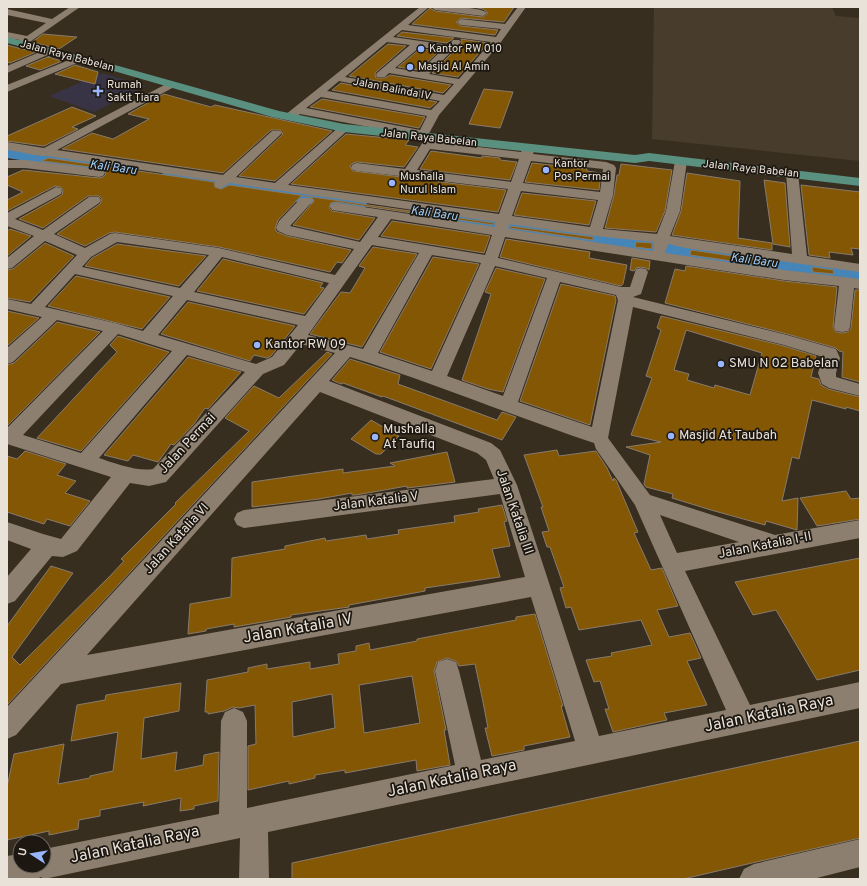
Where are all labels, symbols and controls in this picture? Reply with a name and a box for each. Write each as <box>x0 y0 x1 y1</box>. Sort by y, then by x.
street label: Jalan Raya Babelan <box>18 37 116 75</box>
place label: Kantor RW 010 <box>429 42 502 56</box>
marker: Kantor RW 010 <box>416 44 426 54</box>
place label: Masjid Al Amin <box>418 60 490 74</box>
marker: Masjid Al Amin <box>405 62 415 72</box>
street label: Jalan Balinda IV <box>352 75 432 103</box>
place label: Rumah Sakit Tiara <box>107 78 160 105</box>
marker: Rumah Sakit Tiara <box>92 85 104 97</box>
street label: Jalan Raya Babelan <box>380 126 478 150</box>
water label: Kali Baru <box>89 157 138 179</box>
place label: Kantor Pos Permai <box>554 157 610 184</box>
street label: Jalan Raya Babelan <box>702 157 800 181</box>
marker: Kantor Pos Permai <box>541 165 551 175</box>
place label: Mushalla Nurul Islam <box>400 170 456 197</box>
marker: Mushalla Nurul Islam <box>387 178 397 188</box>
water label: Kali Baru <box>410 203 459 225</box>
water label: Kali Baru <box>730 250 779 272</box>
place label: Kantor RW 09 <box>265 337 346 353</box>
marker: Kantor RW 09 <box>252 340 262 350</box>
place label: SMU N 02 Babelan <box>729 356 839 372</box>
marker: SMU N 02 Babelan <box>716 359 726 369</box>
street label: Jalan Permai <box>156 411 220 477</box>
place label: Mushalla At Taufiq <box>383 422 435 453</box>
place label: Masjid At Taubah <box>679 428 777 444</box>
marker: Masjid At Taubah <box>666 431 676 441</box>
marker: Mushalla At Taufiq <box>370 432 380 442</box>
street label: Jalan Katalia III <box>492 467 536 557</box>
street label: Jalan Katalia V <box>332 489 420 515</box>
street label: Jalan Katalia VI <box>141 500 213 578</box>
street label: Jalan Katalia I-II <box>717 529 813 563</box>
street label: Jalan Katalia IV <box>242 610 354 648</box>
street label: Jalan Katalia Raya <box>703 691 835 737</box>
street label: Jalan Katalia Raya <box>386 756 518 802</box>
street label: Jalan Katalia Raya <box>69 822 201 868</box>
north arrow <box>12 834 52 874</box>
text: U <box>16 847 31 857</box>

